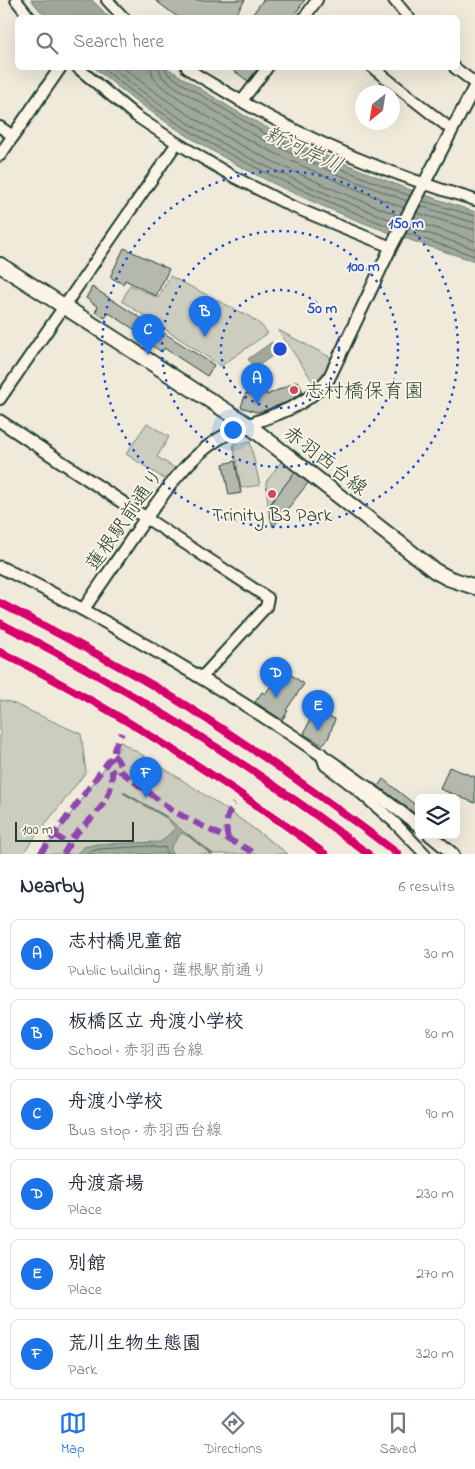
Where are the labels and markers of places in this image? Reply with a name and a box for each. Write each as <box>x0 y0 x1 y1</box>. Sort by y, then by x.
pin: B <box>189 296 221 337</box>
pin: C <box>132 314 164 355</box>
centre of rings <box>271 340 289 358</box>
pin: A <box>241 363 273 404</box>
place label: 志村橋保育園 <box>304 378 424 407</box>
marker: 志村橋保育園 <box>288 384 300 396</box>
marker: Trinity B3 Park <box>266 488 278 500</box>
place label: Trinity B3 Park <box>212 502 332 531</box>
pin: D <box>260 657 292 698</box>
pin: E <box>302 690 334 731</box>
pin: F <box>130 757 162 798</box>

